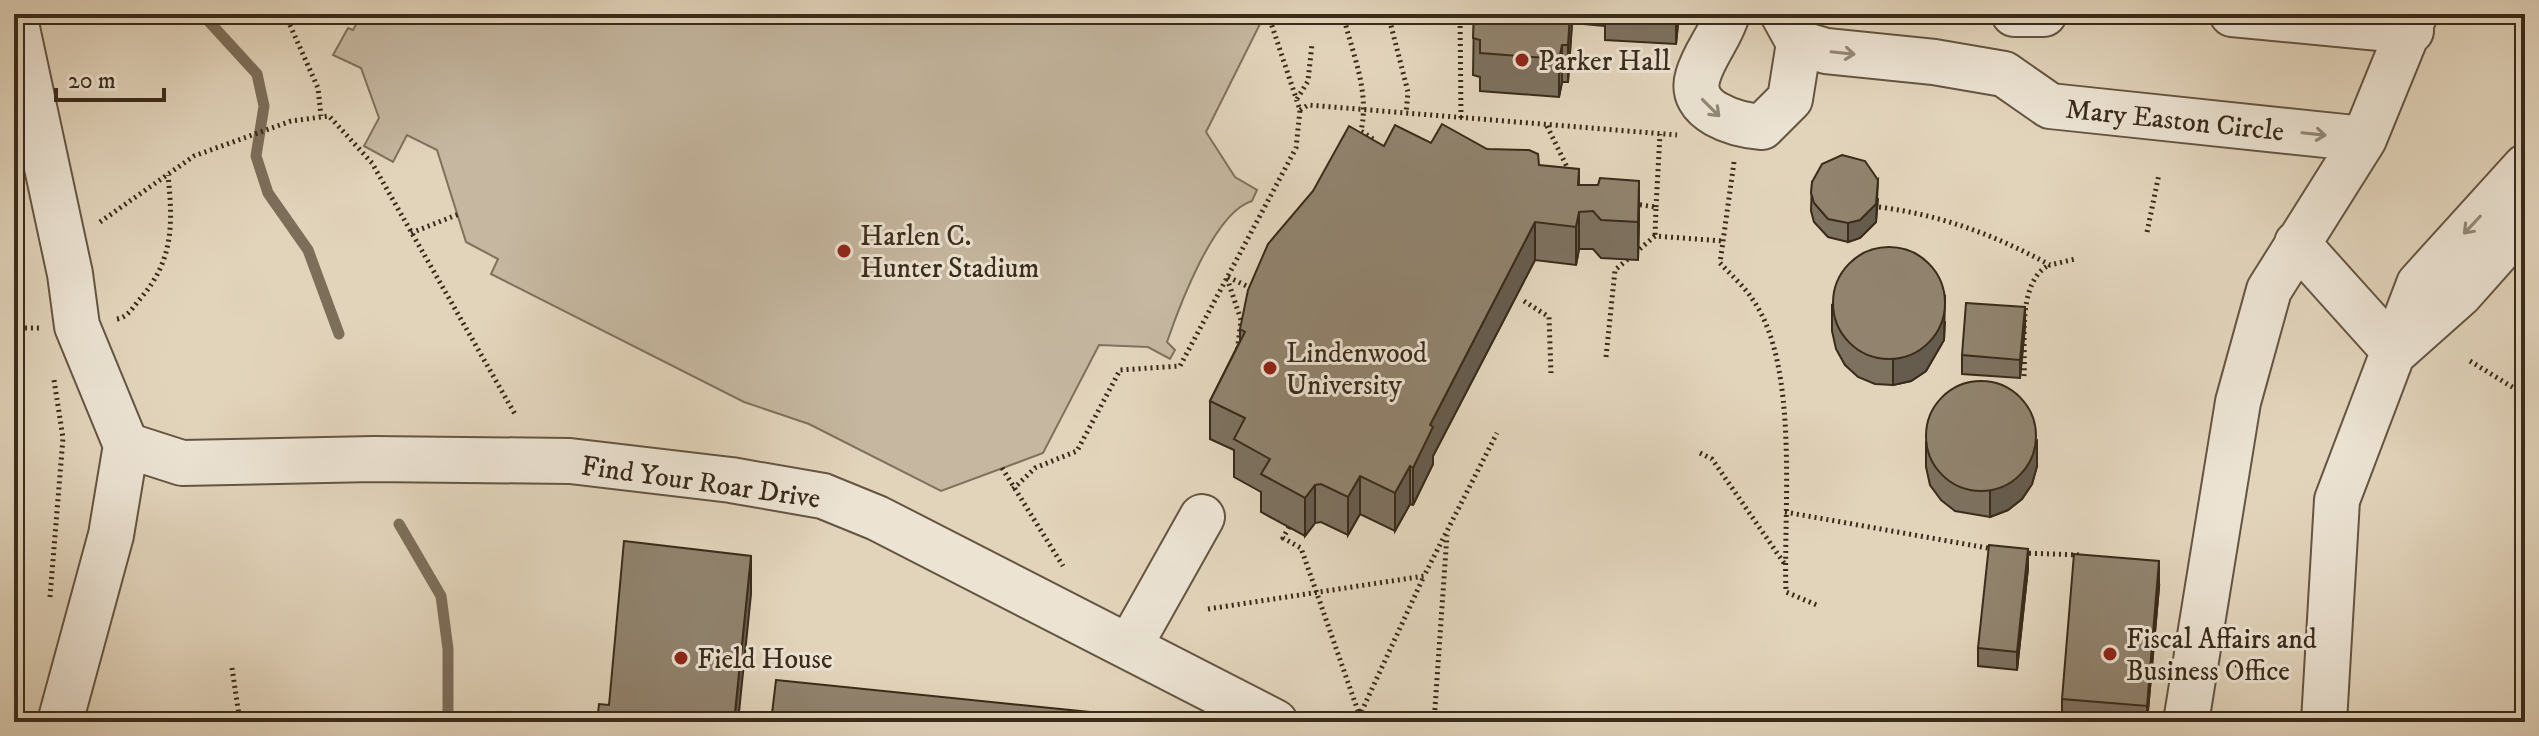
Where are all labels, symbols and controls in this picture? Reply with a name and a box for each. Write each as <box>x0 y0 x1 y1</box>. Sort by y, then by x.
place label: Parker Hall <box>1538 44 1671 79</box>
one-way arrow <box>1829 45 1856 60</box>
marker: Parker Hall <box>1513 51 1531 69</box>
scale bar <box>56 52 164 102</box>
text: 20 m <box>68 66 116 96</box>
street label: Mary Easton Circle <box>2064 92 2286 149</box>
one-way arrow <box>1701 98 1720 118</box>
one-way arrow <box>2300 126 2327 141</box>
one-way arrow <box>2463 214 2481 234</box>
place label: Harlen C. Hunter Stadium <box>860 219 1039 286</box>
marker: Harlen C. Hunter Stadium <box>835 242 853 260</box>
place label: Lindenwood University <box>1286 336 1427 403</box>
marker: Lindenwood University <box>1261 359 1279 377</box>
street label: Find Your Roar Drive <box>579 448 823 517</box>
place label: Fiscal Affairs and Business Office <box>2126 622 2317 689</box>
place label: Field House <box>697 642 833 677</box>
marker: Fiscal Affairs and Business Office <box>2101 645 2119 663</box>
marker: Field House <box>672 649 690 667</box>

